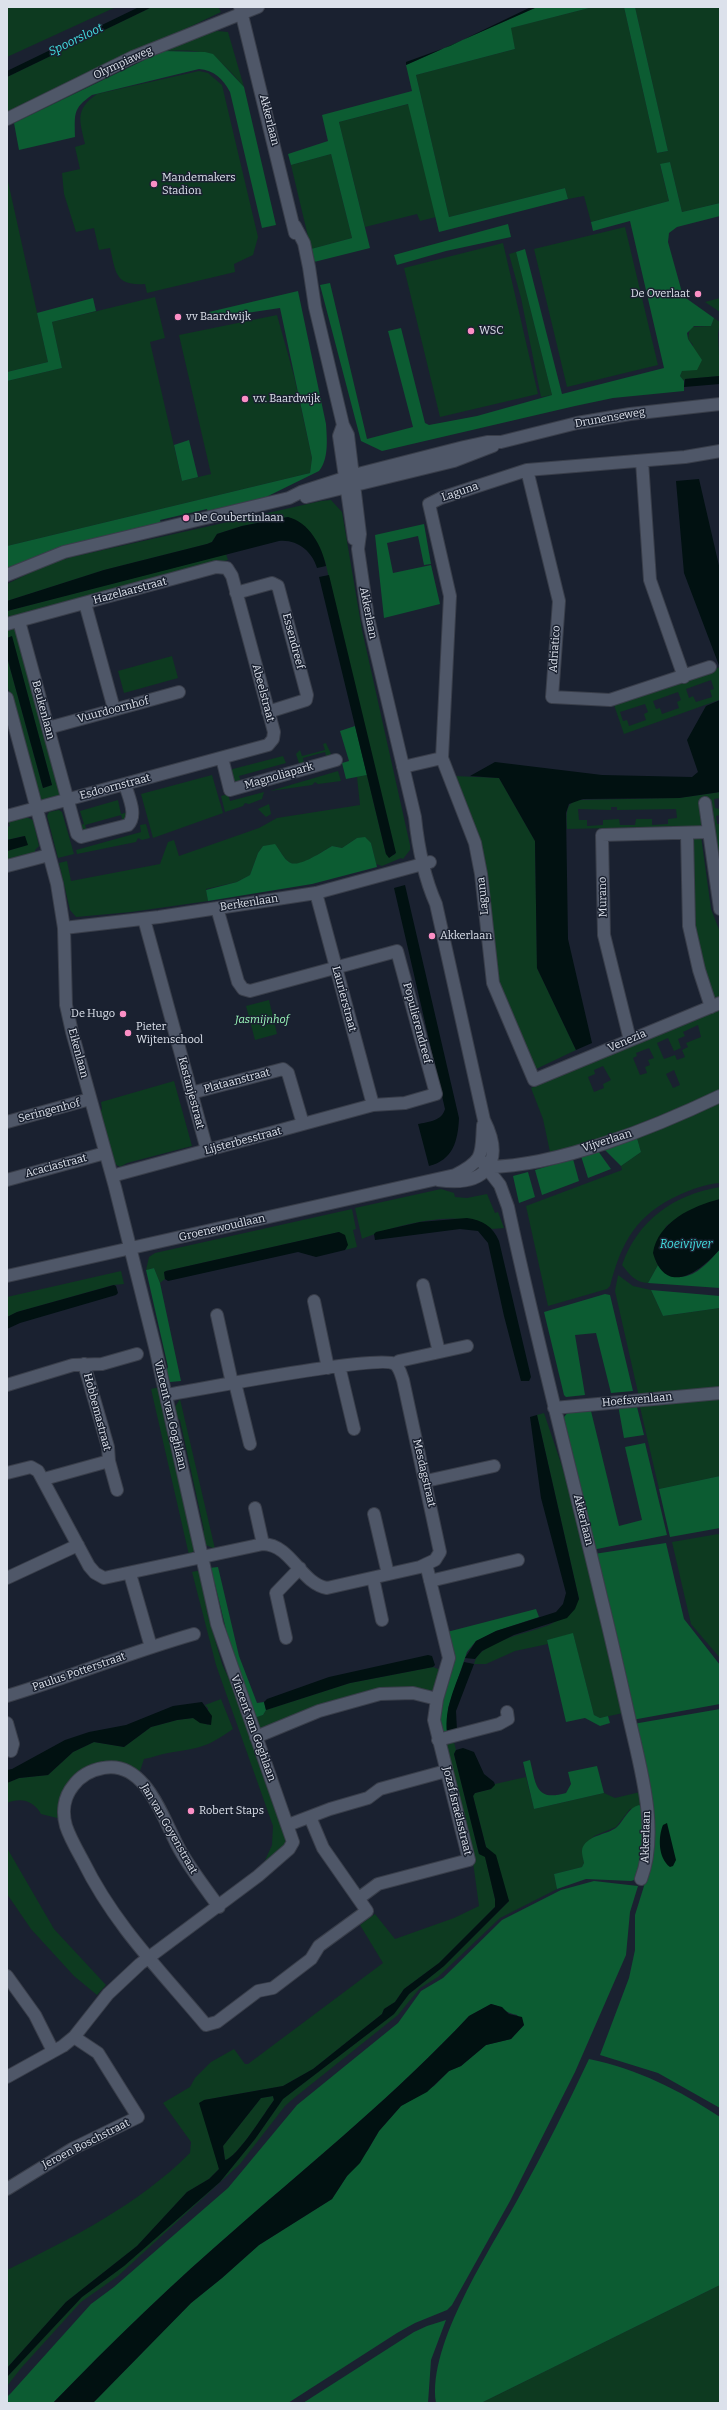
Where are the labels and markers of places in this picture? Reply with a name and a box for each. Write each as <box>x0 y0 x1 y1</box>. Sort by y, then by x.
place label: Mandemakers Stadion <box>162 171 235 197</box>
marker: Mandemakers Stadion <box>149 179 159 189</box>
place label: De Overlaat <box>631 287 690 301</box>
marker: De Overlaat <box>693 289 703 299</box>
place label: vv Baardwijk <box>186 310 251 324</box>
marker: vv Baardwijk <box>173 312 183 322</box>
place label: WSC <box>479 324 503 338</box>
marker: WSC <box>466 326 476 336</box>
place label: v.v. Baardwijk <box>253 392 320 406</box>
marker: v.v. Baardwijk <box>240 394 250 404</box>
place label: De Coubertinlaan <box>194 511 283 525</box>
marker: De Coubertinlaan <box>181 513 191 523</box>
place label: Akkerlaan <box>440 929 492 943</box>
marker: Akkerlaan <box>427 931 437 941</box>
place label: De Hugo <box>71 1007 115 1021</box>
marker: De Hugo <box>118 1009 128 1019</box>
place label: Pieter Wijtenschool <box>136 1020 203 1046</box>
marker: Pieter Wijtenschool <box>123 1028 133 1038</box>
place label: Robert Staps <box>199 1804 264 1818</box>
marker: Robert Staps <box>186 1806 196 1816</box>

